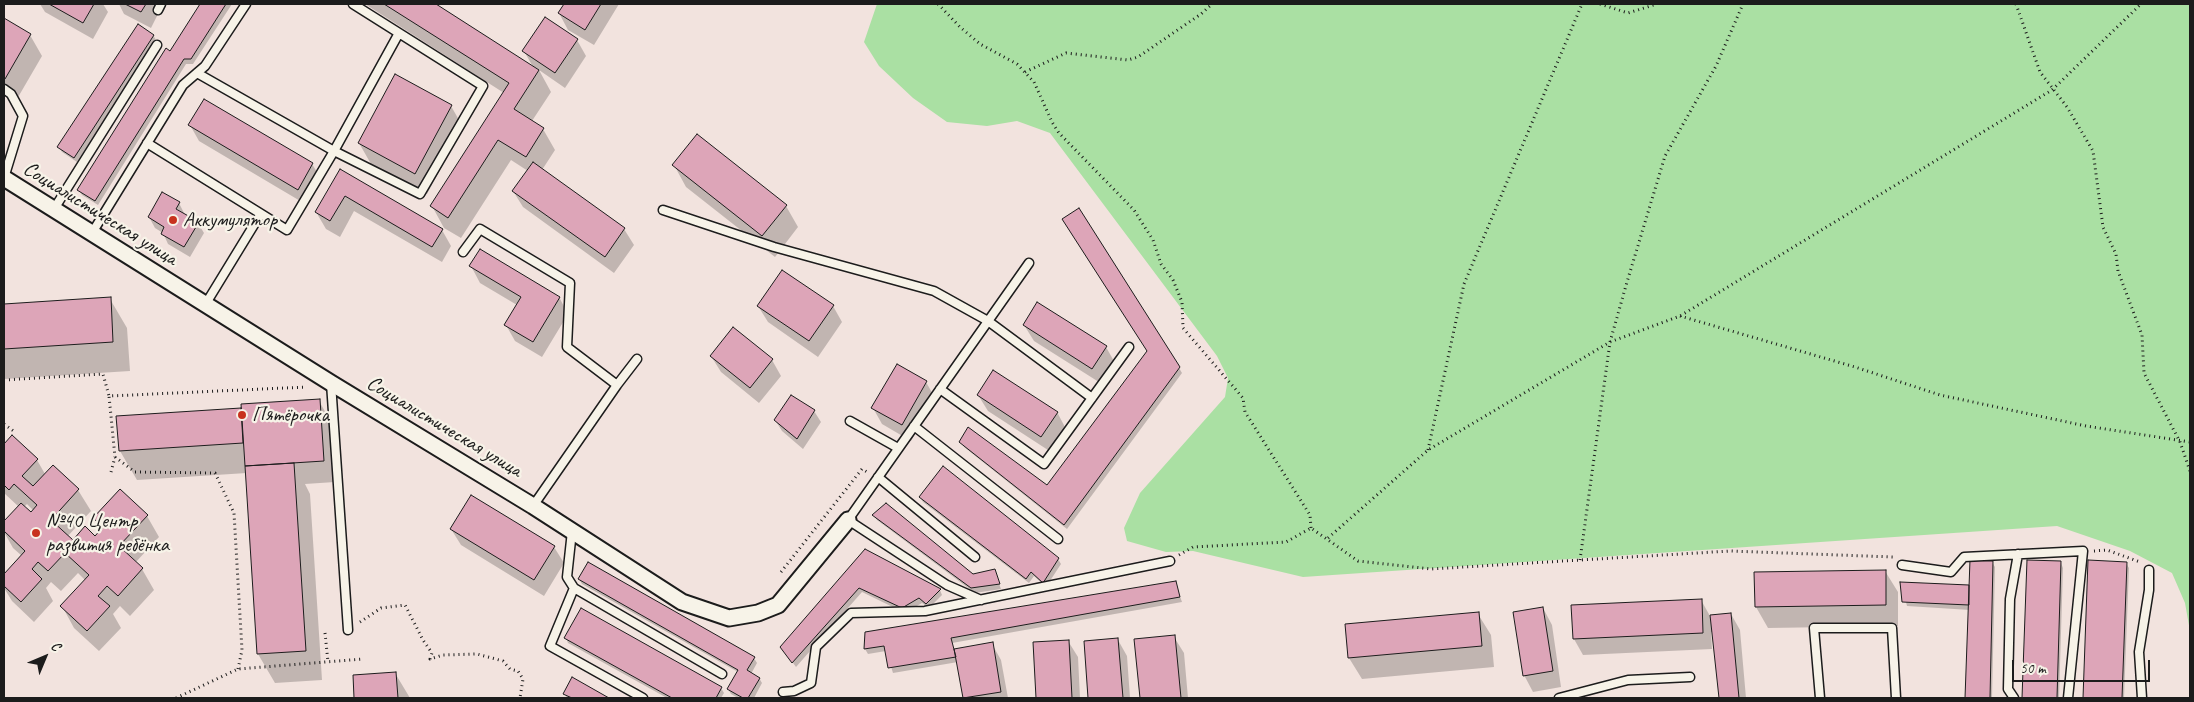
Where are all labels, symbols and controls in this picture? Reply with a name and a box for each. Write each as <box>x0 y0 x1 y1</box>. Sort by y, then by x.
street label: Социалистическая улица <box>18 156 182 272</box>
place label: Аккумулятор <box>183 207 277 233</box>
marker: Аккумулятор <box>167 214 179 226</box>
street label: Социалистическая улица <box>362 371 526 483</box>
place label: Пятёрочка <box>252 402 329 428</box>
marker: Пятёрочка <box>236 409 248 421</box>
place label: №40 Центр развития ребёнка <box>46 508 169 558</box>
marker: №40 Центр развития ребёнка <box>30 527 42 539</box>
north arrow <box>20 632 70 682</box>
text: С <box>48 638 64 654</box>
scale bar <box>2014 650 2152 682</box>
text: 50 m <box>2020 659 2046 678</box>

